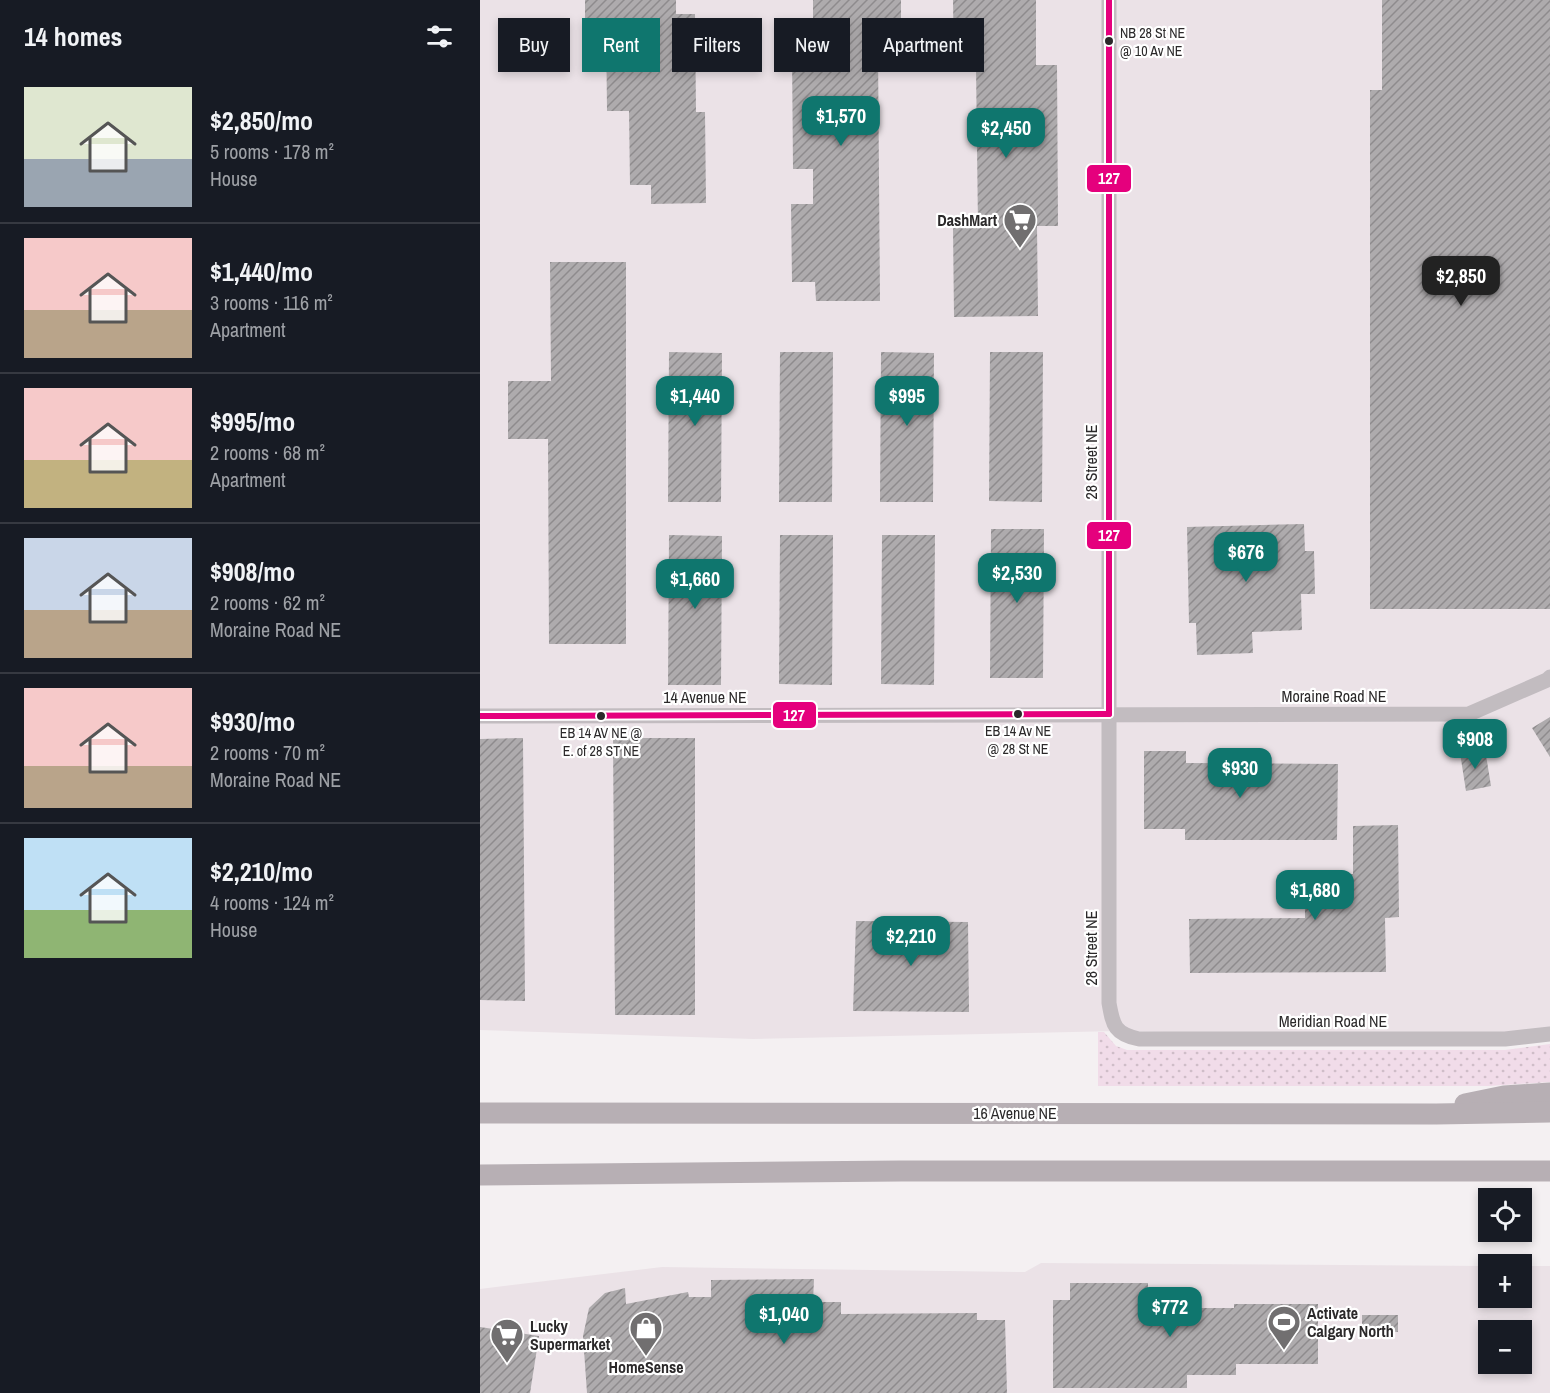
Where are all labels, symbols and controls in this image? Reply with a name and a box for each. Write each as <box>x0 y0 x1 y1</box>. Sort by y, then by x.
chip: Buy <box>498 18 570 72</box>
chip: Rent <box>582 18 660 72</box>
chip: Filters <box>672 18 762 72</box>
chip: New <box>774 18 850 72</box>
chip: Apartment <box>862 18 984 72</box>
text: 14 homes <box>24 19 122 54</box>
icon: filters <box>423 20 456 53</box>
place label: NB 28 St NE @ 10 Av NE <box>1120 24 1185 60</box>
marker: NB 28 St NE @ 10 Av NE <box>1103 35 1115 47</box>
pin: $1,570 <box>792 96 890 147</box>
text: $1,570 <box>816 102 866 129</box>
text: $2,850/mo <box>210 103 313 138</box>
pin: $2,450 <box>957 108 1055 159</box>
icon: home <box>72 111 144 183</box>
text: $2,450 <box>981 114 1031 141</box>
text: 5 rooms · 178 m² <box>210 138 334 165</box>
line badge: 127 <box>1086 164 1132 193</box>
text: House <box>210 165 257 192</box>
text: 127 <box>1098 167 1120 189</box>
supermarket icon: DashMart <box>1002 202 1038 249</box>
place label: DashMart <box>937 209 998 231</box>
text: $1,440/mo <box>210 254 313 289</box>
pin: $2,850 <box>1412 256 1510 307</box>
icon: home <box>72 262 144 334</box>
text: $2,850 <box>1436 262 1486 289</box>
text: 3 rooms · 116 m² <box>210 289 333 316</box>
text: Apartment <box>210 316 286 343</box>
pin: $1,440 <box>646 376 744 427</box>
pin: $995 <box>871 376 943 427</box>
text: $1,440 <box>670 382 720 409</box>
text: $995 <box>889 382 925 409</box>
text: $995/mo <box>210 404 295 439</box>
icon: home <box>72 412 144 484</box>
street label: 28 Street NE <box>1080 424 1102 500</box>
text: 2 rooms · 68 m² <box>210 439 325 466</box>
text: Apartment <box>210 466 286 493</box>
line badge: 127 <box>1086 521 1132 550</box>
text: 127 <box>1098 524 1120 546</box>
pin: $676 <box>1210 532 1282 583</box>
text: $676 <box>1228 538 1264 565</box>
pin: $2,530 <box>968 553 1066 604</box>
text: $908/mo <box>210 554 295 589</box>
pin: $1,660 <box>646 559 744 610</box>
text: $2,530 <box>992 559 1042 586</box>
icon: home <box>72 562 144 634</box>
text: $1,660 <box>670 565 720 592</box>
text: 2 rooms · 62 m² <box>210 589 325 616</box>
text: Moraine Road NE <box>210 616 341 643</box>
street label: Moraine Road NE <box>1281 685 1387 707</box>
street label: 14 Avenue NE <box>663 686 747 708</box>
line badge: 127 <box>772 701 817 729</box>
text: $930/mo <box>210 704 295 739</box>
text: 127 <box>783 704 805 726</box>
marker: EB 14 Av NE @ 28 St NE <box>1012 708 1024 720</box>
marker: EB 14 AV NE @ E. of 28 ST NE <box>595 710 607 722</box>
icon: home <box>72 712 144 784</box>
pin: $908 <box>1439 719 1511 770</box>
place label: EB 14 Av NE @ 28 St NE <box>985 722 1051 758</box>
place label: EB 14 AV NE @ E. of 28 ST NE <box>560 724 642 760</box>
text: $908 <box>1457 725 1493 752</box>
text: 2 rooms · 70 m² <box>210 739 325 766</box>
pin: $930 <box>1204 748 1276 799</box>
text: $930 <box>1222 754 1258 781</box>
text: Moraine Road NE <box>210 766 341 793</box>
text: $2,210/mo <box>210 854 313 889</box>
icon: home <box>72 862 144 934</box>
pin: $1,680 <box>1266 870 1364 921</box>
text: $1,680 <box>1290 876 1340 903</box>
text: 4 rooms · 124 m² <box>210 889 334 916</box>
street label: 28 Street NE <box>1080 910 1102 986</box>
text: House <box>210 916 257 943</box>
pin: $2,210 <box>862 916 960 967</box>
text: $2,210 <box>886 922 936 949</box>
street label: Meridian Road NE <box>1279 1010 1387 1032</box>
street label: 16 Avenue NE <box>973 1102 1057 1124</box>
map controls <box>1478 1188 1532 1374</box>
button: locate <box>1478 1188 1532 1242</box>
button: + <box>1478 1254 1532 1308</box>
pin: $772 <box>1134 1287 1206 1338</box>
text: $772 <box>1152 1293 1188 1320</box>
pin: $1,040 <box>735 1294 833 1345</box>
text: $1,040 <box>759 1300 809 1327</box>
place label: Activate Calgary North <box>1307 1302 1394 1342</box>
sports icon: Activate Calgary North <box>1266 1304 1302 1351</box>
shop icon: HomeSense <box>628 1310 664 1357</box>
place label: Lucky Supermarket <box>530 1315 611 1355</box>
supermarket icon: Lucky Supermarket <box>489 1317 525 1364</box>
button: − <box>1478 1320 1532 1374</box>
place label: HomeSense <box>608 1356 684 1378</box>

